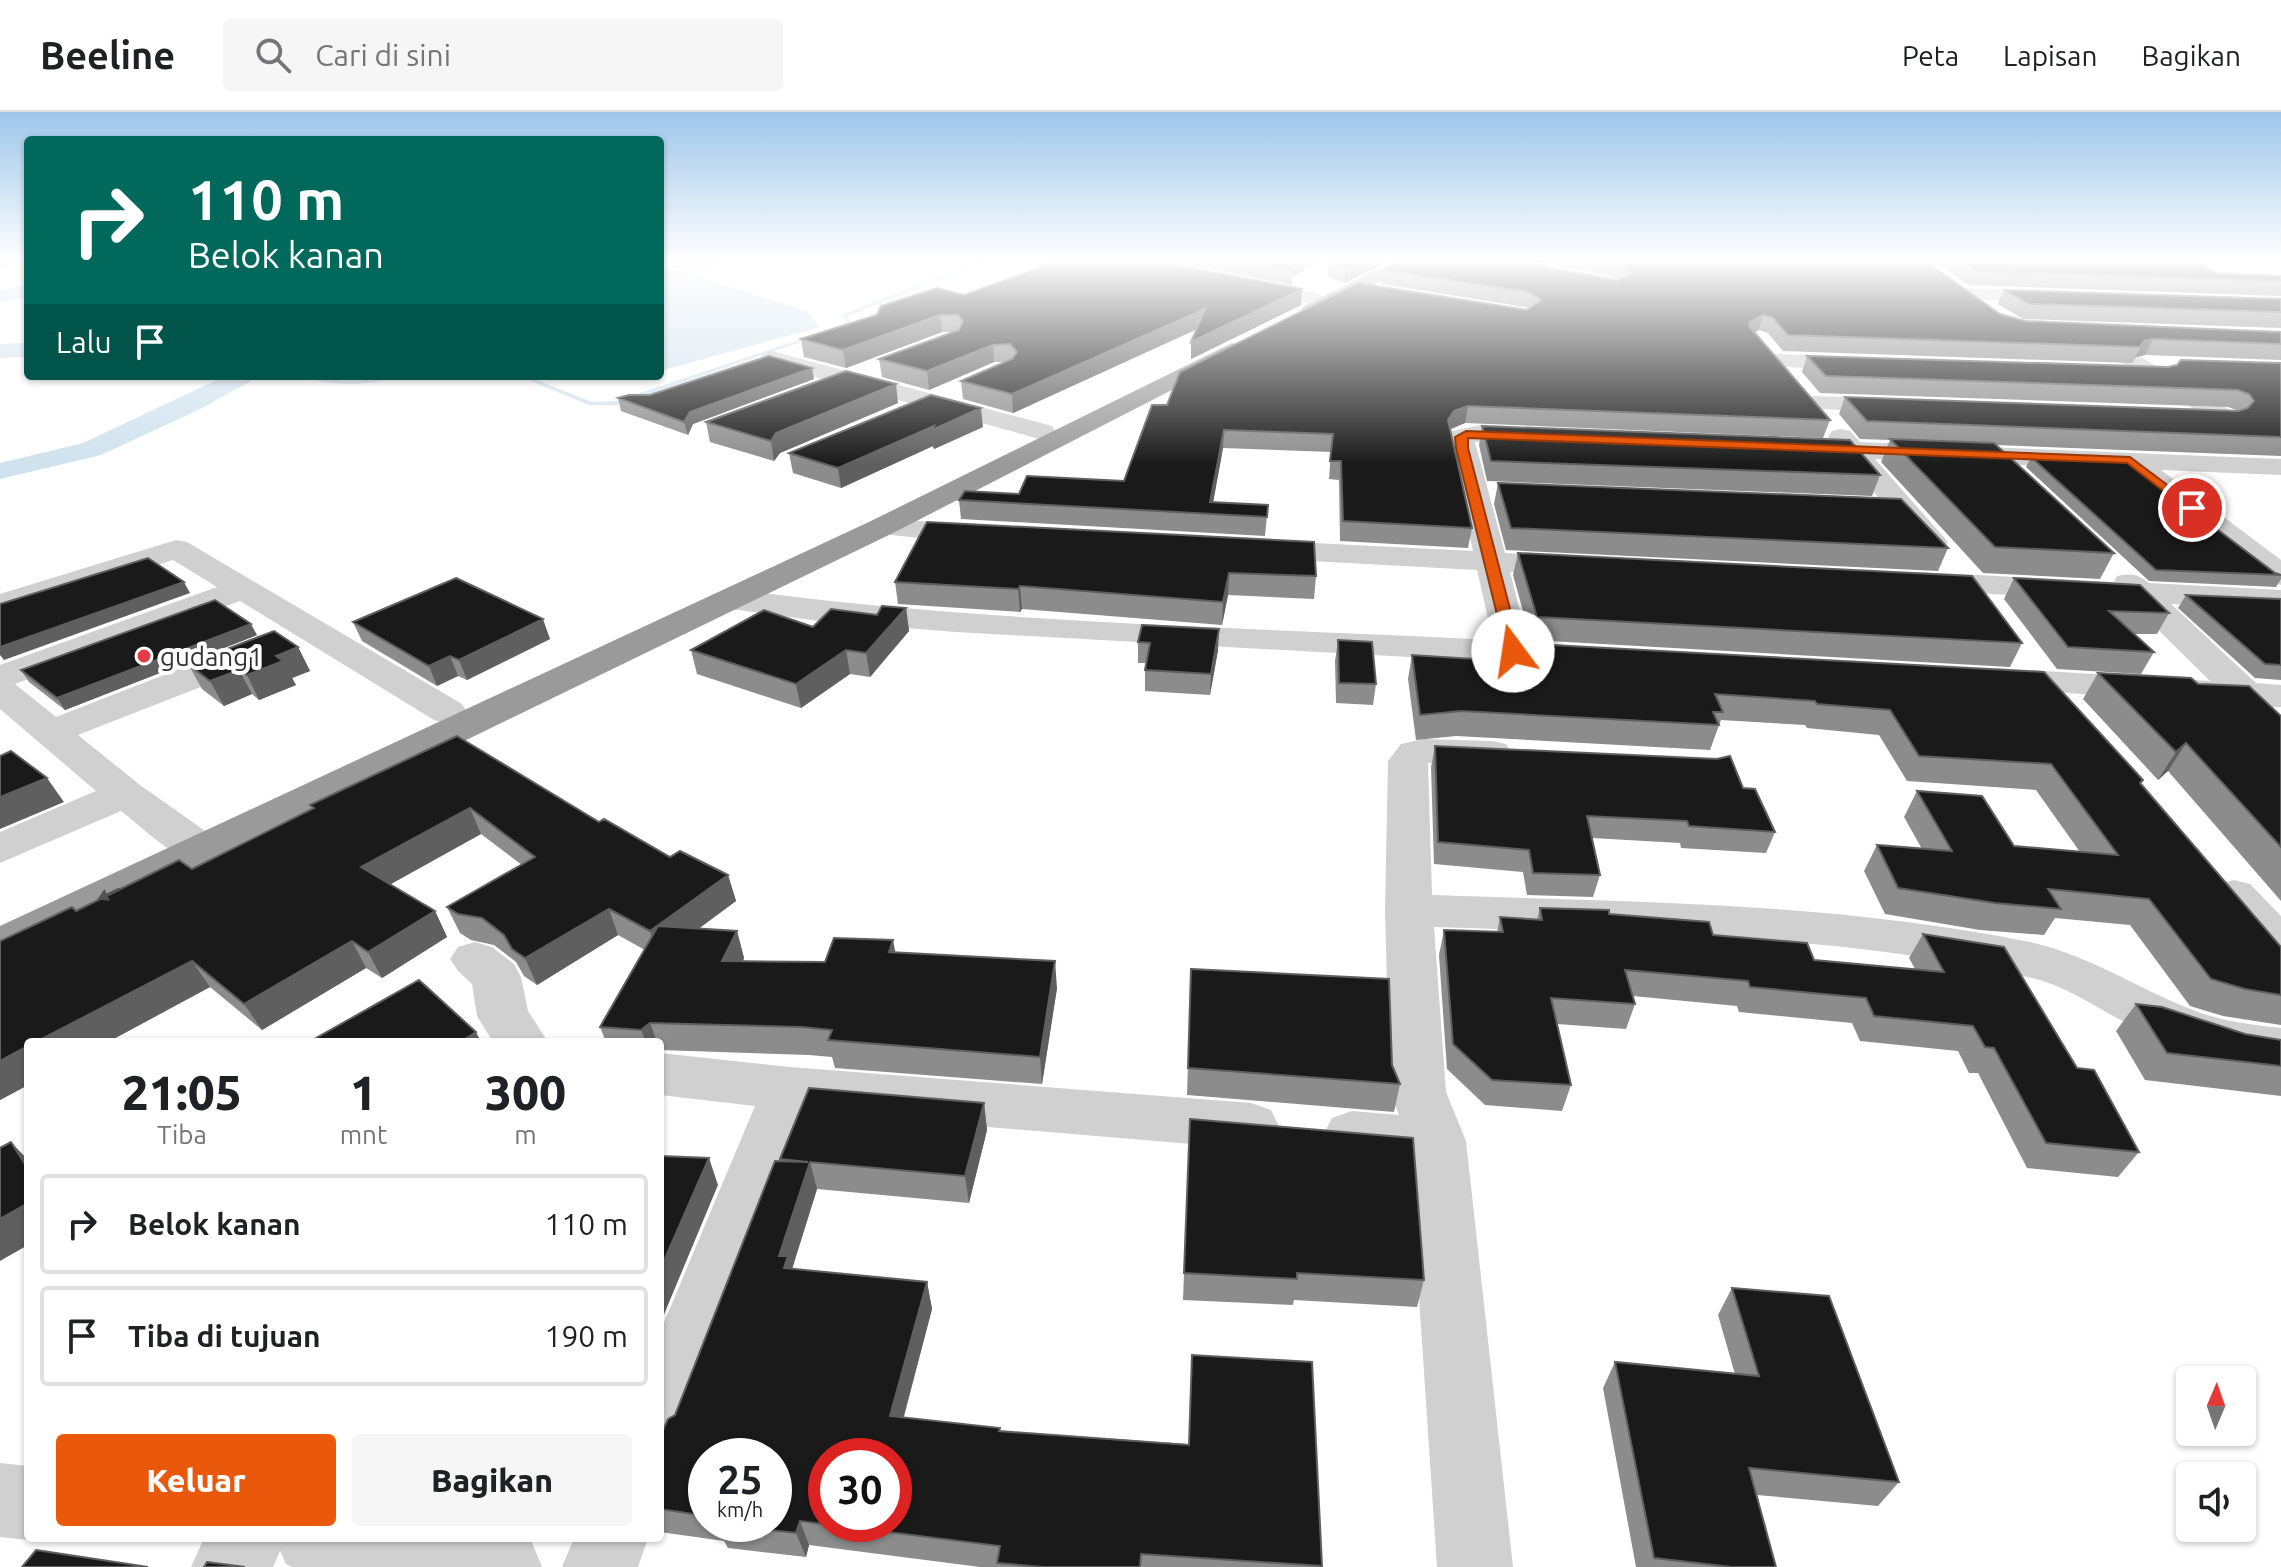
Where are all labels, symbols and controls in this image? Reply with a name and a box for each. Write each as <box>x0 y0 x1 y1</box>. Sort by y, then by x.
search box <box>223 19 783 91</box>
icon: search <box>251 33 295 77</box>
text: Beeline <box>40 34 175 76</box>
text: Cari di sini <box>315 38 451 72</box>
text: Peta <box>1902 40 1959 71</box>
text: Lapisan <box>2003 40 2097 71</box>
text: Bagikan <box>2141 40 2241 71</box>
icon: right <box>56 168 160 272</box>
text: 110 m <box>188 168 344 231</box>
text: Belok kanan <box>188 234 384 275</box>
icon: arrive <box>128 320 172 364</box>
text: Lalu <box>56 325 112 359</box>
pin <box>2158 474 2226 542</box>
icon: arrive <box>2170 486 2214 530</box>
position arrow <box>1471 609 1555 693</box>
place label: gudang1 <box>160 642 263 671</box>
marker: gudang1 <box>135 647 153 665</box>
one-way arrow <box>98 887 121 901</box>
text: 21:05 <box>122 1065 242 1119</box>
text: 1 <box>350 1065 377 1119</box>
text: 300 <box>485 1065 566 1119</box>
text: Tiba <box>157 1120 207 1149</box>
text: mnt <box>340 1120 387 1149</box>
text: m <box>514 1120 537 1149</box>
icon: right <box>60 1202 104 1246</box>
text: Belok kanan <box>128 1207 301 1241</box>
text: 110 m <box>544 1207 628 1241</box>
icon: arrive <box>60 1314 104 1358</box>
text: Tiba di tujuan <box>128 1319 321 1353</box>
text: 190 m <box>544 1319 628 1353</box>
north arrow <box>2176 1366 2256 1446</box>
map controls <box>2176 1366 2256 1542</box>
button: Keluar <box>56 1434 336 1526</box>
button: Bagikan <box>352 1434 632 1526</box>
speed limit sign: 30 <box>808 1438 912 1542</box>
text: 25 <box>717 1457 763 1502</box>
button: sound <box>2176 1462 2256 1542</box>
text: km/h <box>717 1498 763 1521</box>

